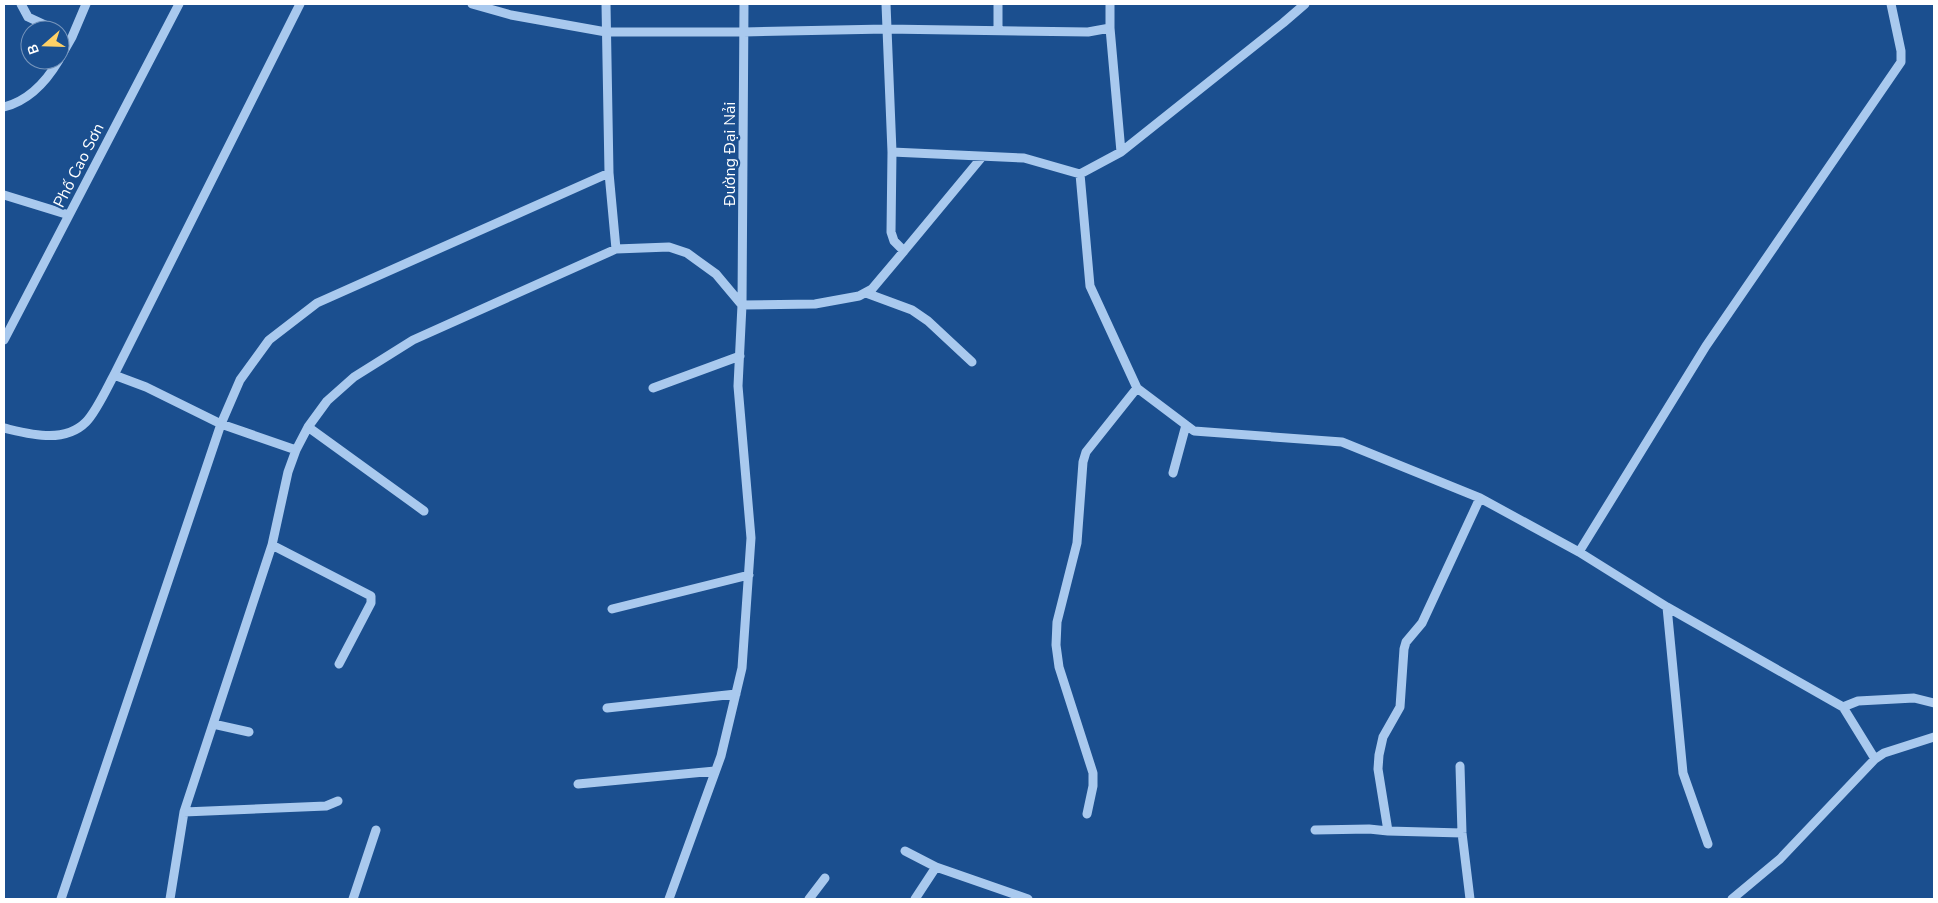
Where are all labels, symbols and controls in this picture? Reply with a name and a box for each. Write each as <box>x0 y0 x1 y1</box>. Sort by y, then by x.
north arrow <box>20 20 70 70</box>
text: B <box>23 41 44 57</box>
street label: Đường Đại Nải <box>719 102 741 207</box>
street label: Phố Cao Sơn <box>48 119 110 211</box>

